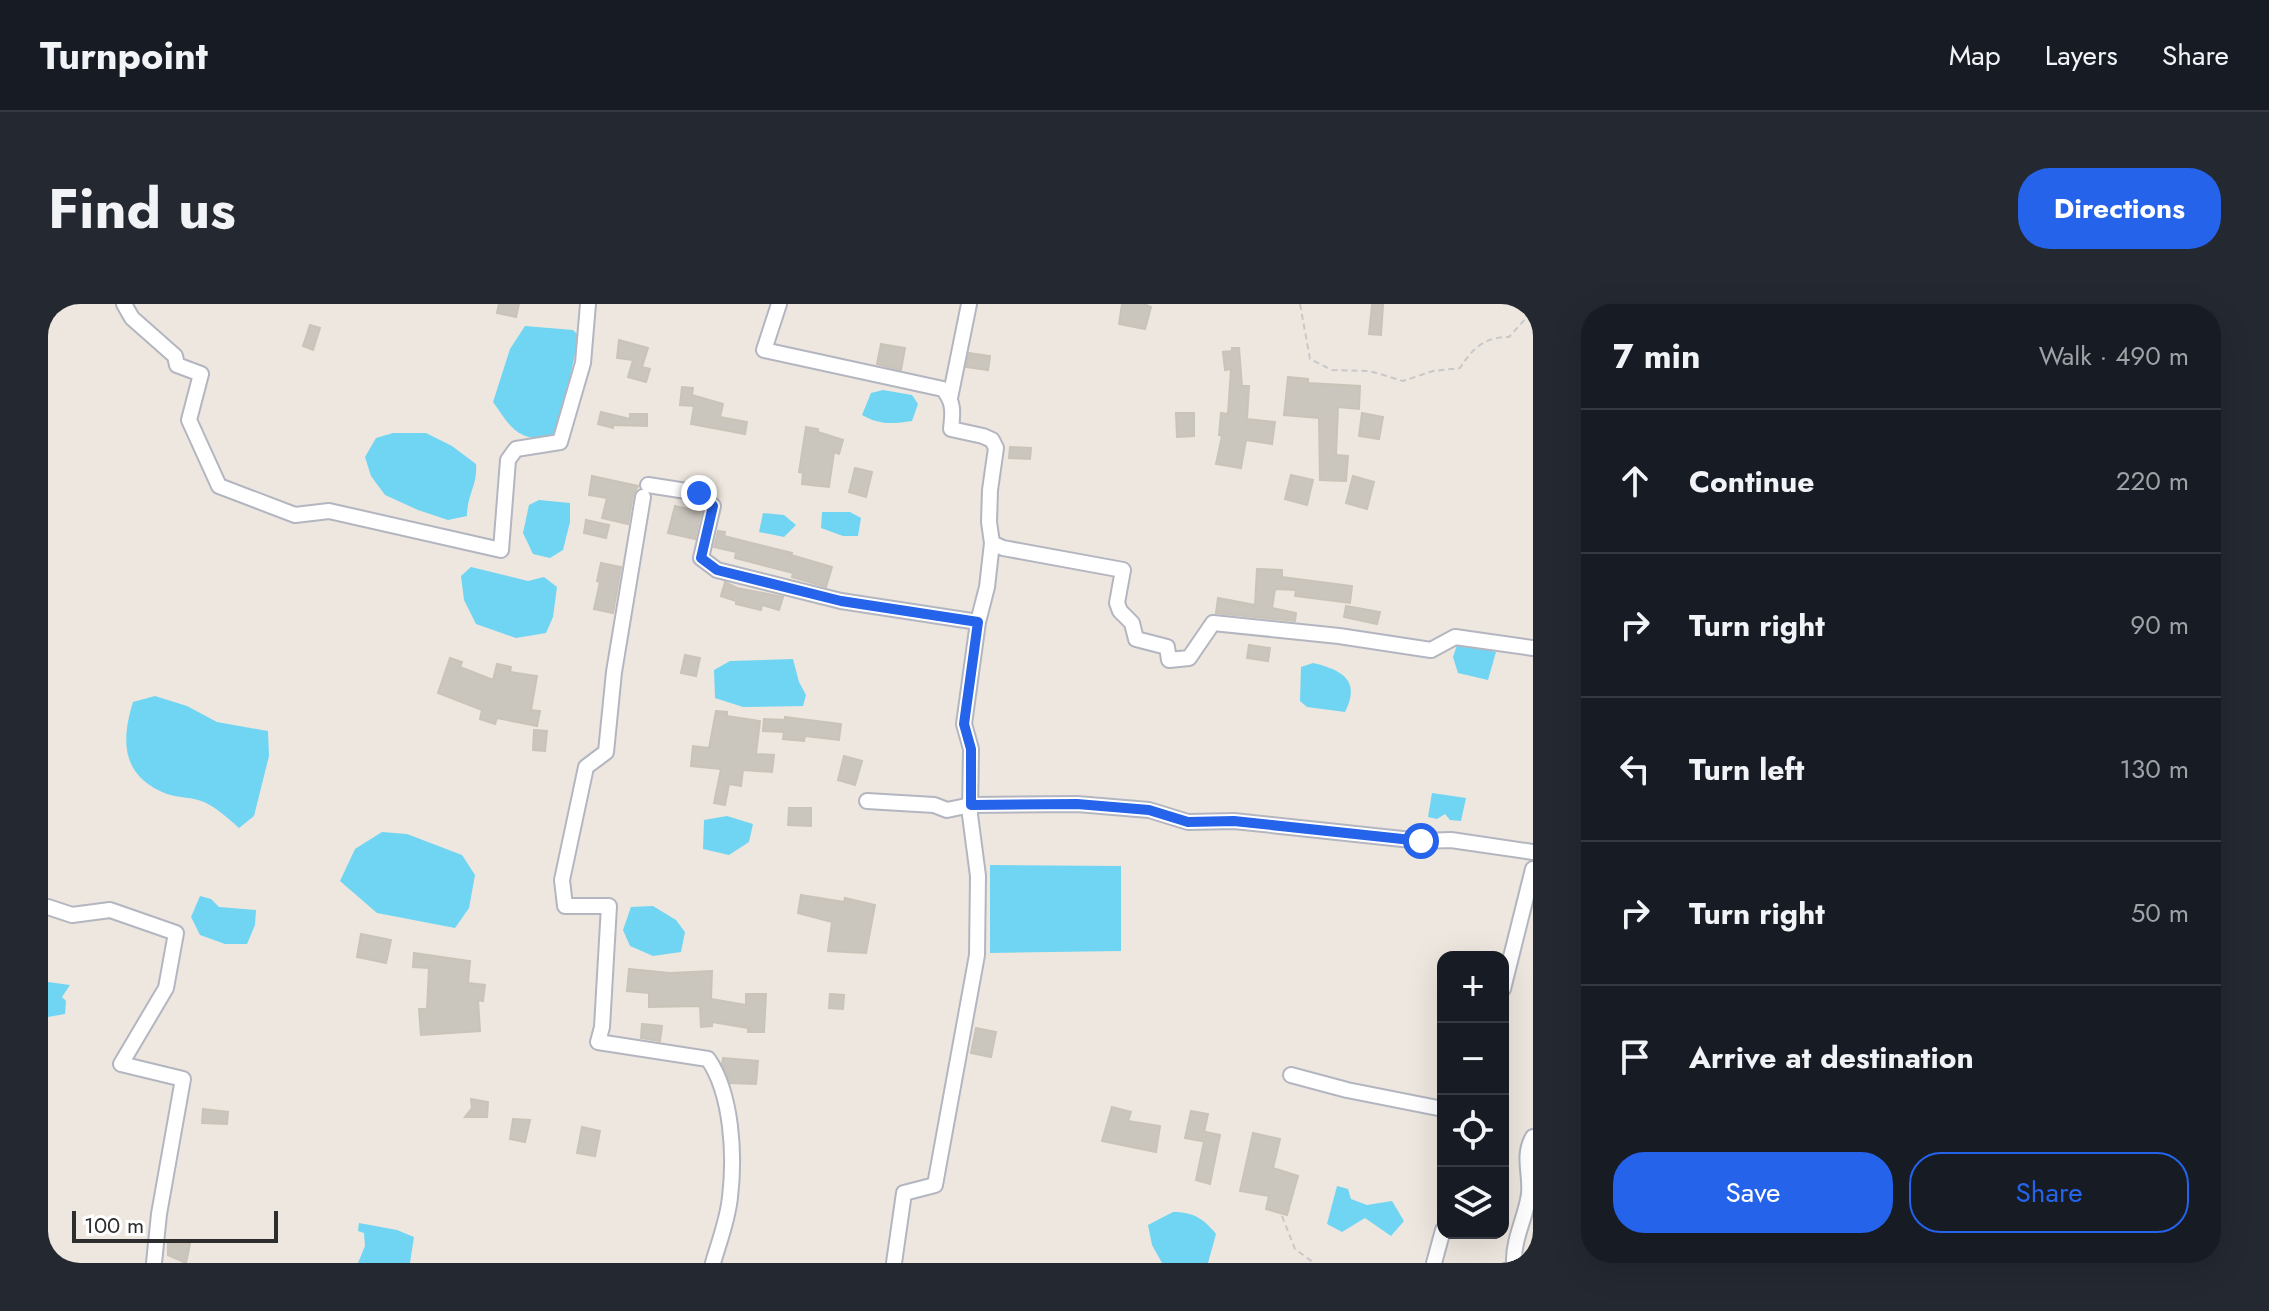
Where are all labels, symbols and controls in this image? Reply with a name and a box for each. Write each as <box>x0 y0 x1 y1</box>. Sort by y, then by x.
text: Turnpoint <box>40 28 208 83</box>
text: Map <box>1949 35 2001 76</box>
text: Layers <box>2045 35 2118 76</box>
text: Share <box>2162 35 2229 76</box>
text: Find us <box>48 168 236 249</box>
button: Directions <box>2018 168 2221 249</box>
text: 7 min <box>1613 332 1701 381</box>
text: Walk · 490 m <box>2039 337 2189 375</box>
icon: ahead <box>1613 459 1657 503</box>
text: Continue <box>1689 460 1815 503</box>
text: 220 m <box>2116 462 2189 500</box>
route end <box>681 475 717 511</box>
icon: right <box>1613 603 1657 647</box>
text: Turn right <box>1689 604 1825 647</box>
text: 90 m <box>2130 606 2189 644</box>
icon: left <box>1613 747 1657 791</box>
text: Turn left <box>1689 748 1804 791</box>
text: 130 m <box>2119 750 2189 788</box>
route start <box>1403 823 1439 859</box>
icon: right <box>1613 891 1657 935</box>
text: Turn right <box>1689 892 1825 935</box>
text: 50 m <box>2131 894 2189 932</box>
map controls <box>1437 951 1509 1239</box>
button: + <box>1437 951 1509 1023</box>
button: − <box>1437 1023 1509 1095</box>
icon: arrive <box>1613 1035 1657 1079</box>
text: Arrive at destination <box>1689 1036 1974 1079</box>
button: locate <box>1437 1095 1509 1167</box>
button: Save <box>1613 1152 1893 1233</box>
button: Share <box>1909 1152 2189 1233</box>
button: layers <box>1437 1167 1509 1239</box>
scale bar <box>72 1207 278 1243</box>
text: 100 m <box>84 1209 144 1241</box>

